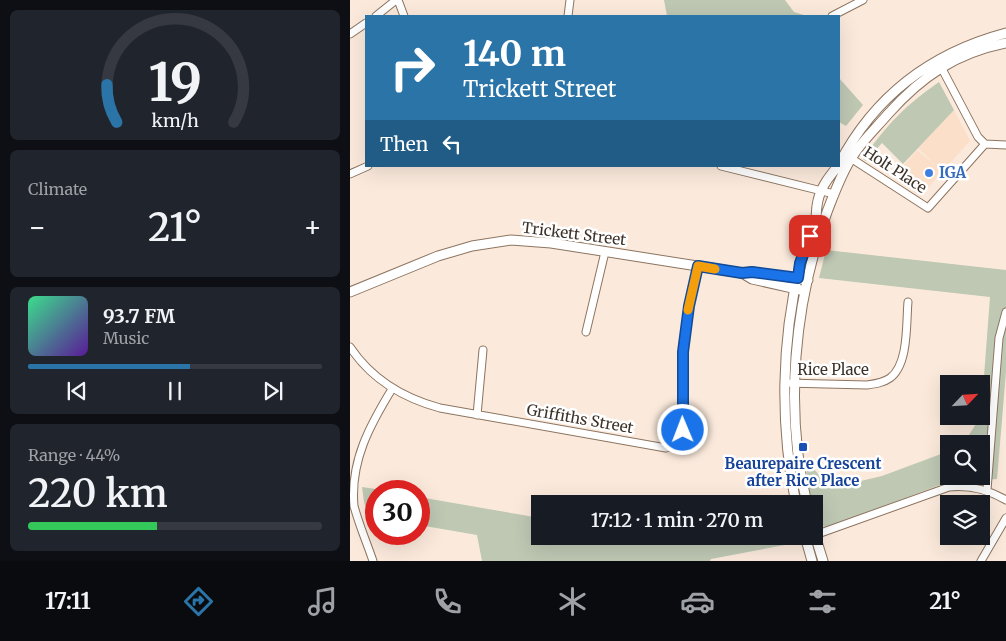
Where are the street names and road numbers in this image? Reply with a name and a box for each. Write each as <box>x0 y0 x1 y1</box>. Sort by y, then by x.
street label: Holt Place <box>860 142 931 197</box>
street label: Trickett Street <box>521 218 627 249</box>
street label: Rice Place <box>797 360 869 379</box>
street label: Griffiths Street <box>525 400 635 437</box>

